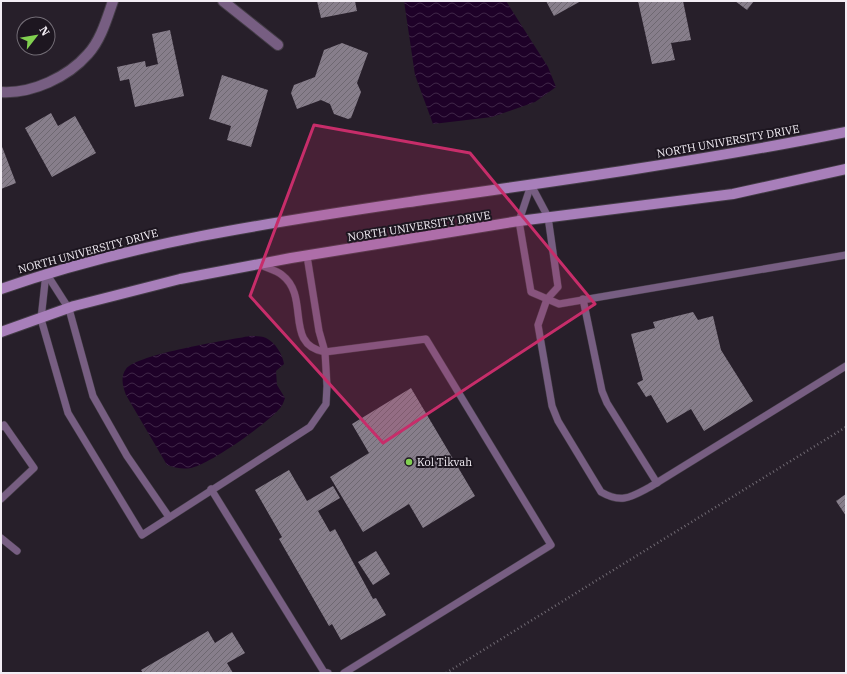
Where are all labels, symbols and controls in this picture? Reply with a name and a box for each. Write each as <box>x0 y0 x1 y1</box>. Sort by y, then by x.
north arrow <box>16 16 56 56</box>
text: N <box>36 24 53 38</box>
street label: NORTH UNIVERSITY DRIVE <box>656 122 800 160</box>
street label: NORTH UNIVERSITY DRIVE <box>346 208 492 244</box>
street label: NORTH UNIVERSITY DRIVE <box>16 226 160 276</box>
place label: Kol Tikvah <box>417 455 472 469</box>
marker: Kol Tikvah <box>404 457 414 467</box>

